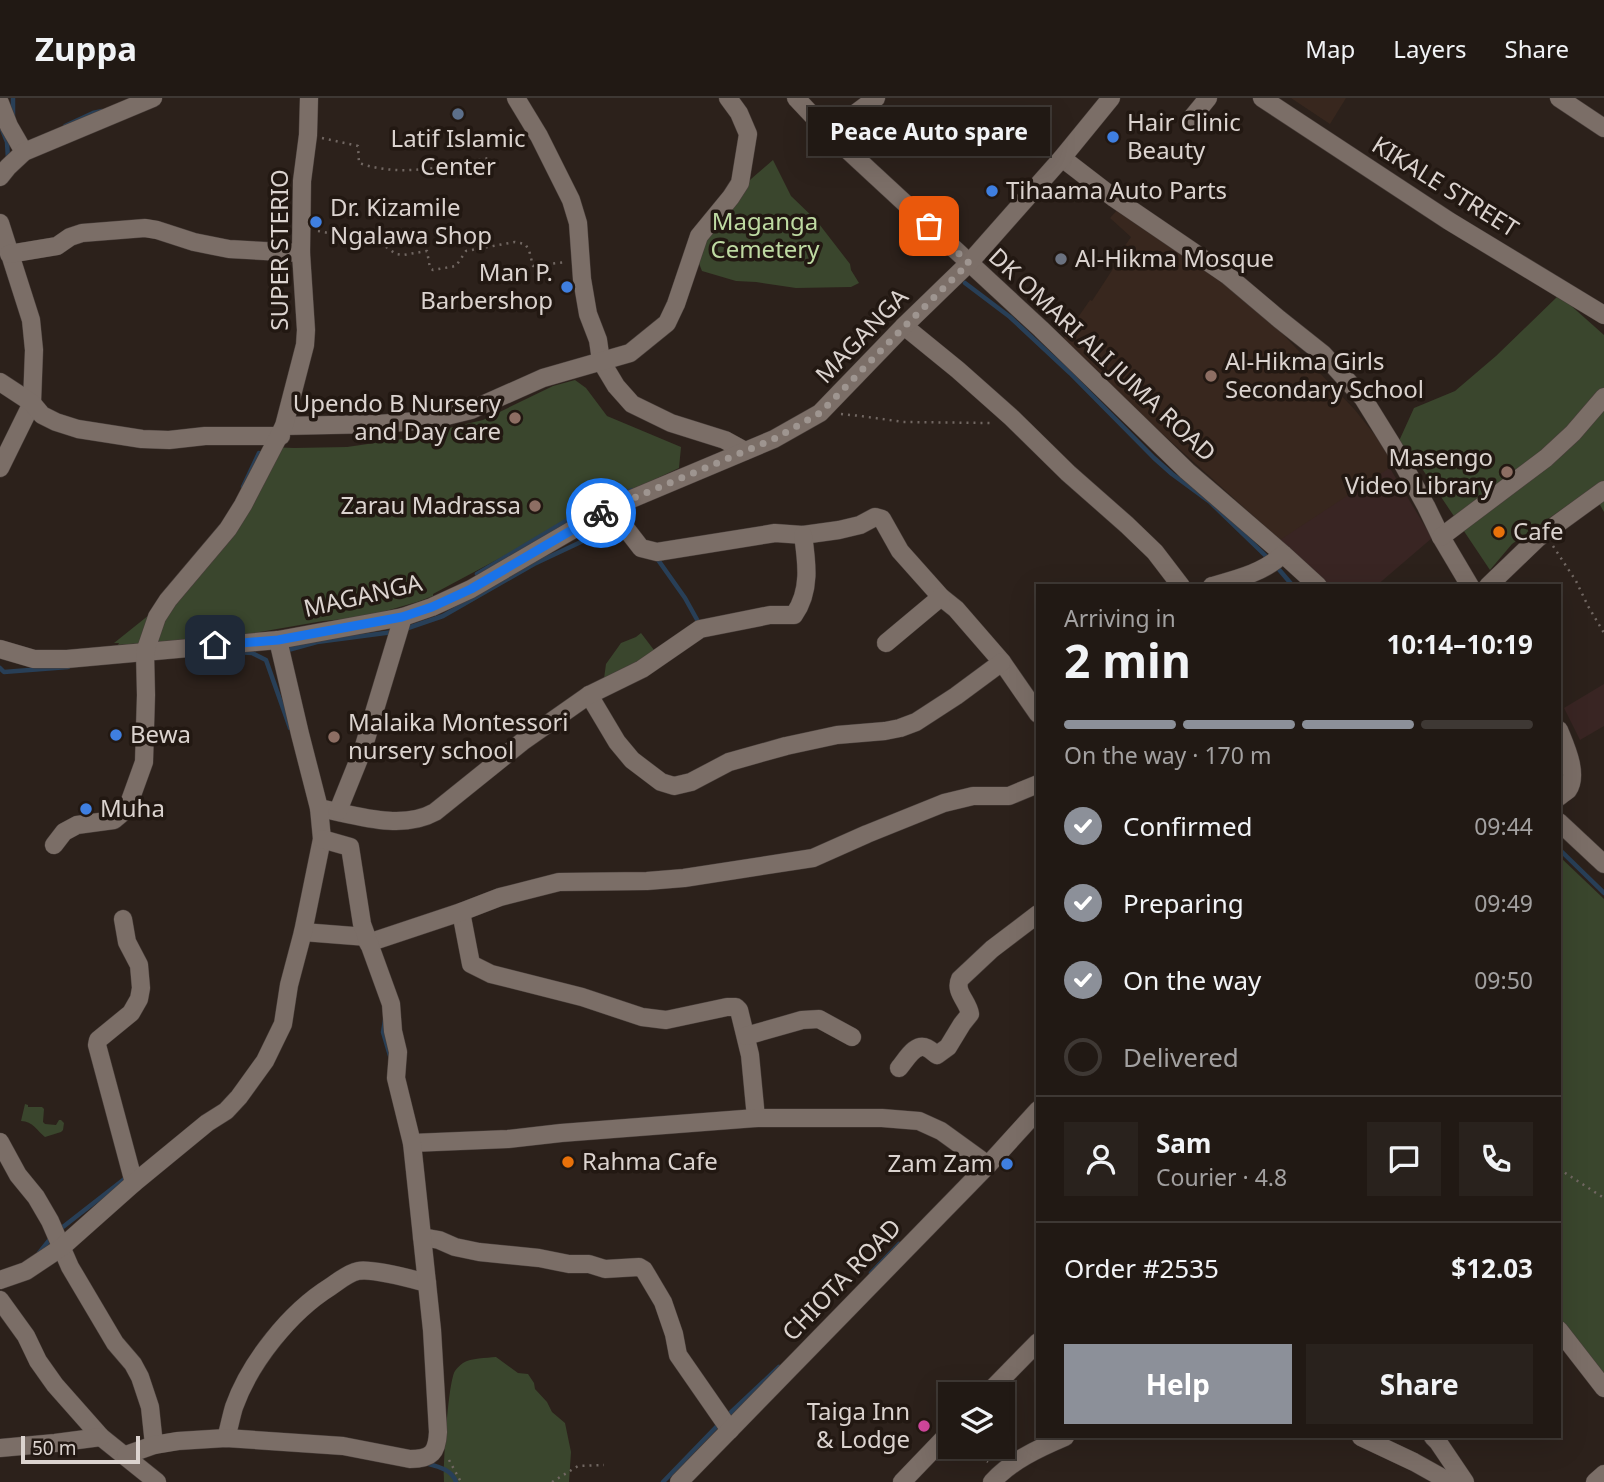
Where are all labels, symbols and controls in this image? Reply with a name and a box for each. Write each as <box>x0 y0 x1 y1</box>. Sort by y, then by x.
text: Zuppa <box>35 26 137 71</box>
text: Map <box>1305 32 1355 65</box>
text: Layers <box>1393 32 1467 65</box>
text: Share <box>1505 32 1569 65</box>
place label: Hair Clinic Beauty <box>1127 105 1241 166</box>
marker: Latif Islamic Center <box>450 106 466 122</box>
callout: Peace Auto spare <box>808 107 1050 156</box>
text: Peace Auto spare <box>830 115 1028 147</box>
place label: Latif Islamic Center <box>391 121 525 182</box>
street label: KIKALE STREET <box>1366 128 1526 244</box>
marker: Hair Clinic Beauty <box>1105 129 1121 145</box>
street label: SUPER STERIO <box>262 169 295 331</box>
place label: Tihaama Auto Parts <box>1006 173 1227 206</box>
marker: Tihaama Auto Parts <box>984 183 1000 199</box>
place label: Dr. Kizamile Ngalawa Shop <box>330 190 492 251</box>
pin <box>899 196 959 256</box>
park label: Maganga Cemetery <box>710 204 820 265</box>
icon: bag <box>910 207 948 245</box>
marker: Dr. Kizamile Ngalawa Shop <box>308 214 324 230</box>
street label: DK OMARI ALI JUMA ROAD <box>982 240 1224 468</box>
place label: Al-Hikma Mosque <box>1075 241 1274 274</box>
marker: Al-Hikma Mosque <box>1053 251 1069 267</box>
place label: Man P. Barbershop <box>420 255 553 316</box>
marker: Man P. Barbershop <box>559 279 575 295</box>
street label: MAGANGA <box>807 280 915 390</box>
place label: Al-Hikma Girls Secondary School <box>1225 344 1424 405</box>
marker: Al-Hikma Girls Secondary School <box>1203 368 1219 384</box>
place label: Upendo B Nursery and Day care <box>293 386 502 447</box>
marker: Upendo B Nursery and Day care <box>507 410 523 426</box>
place label: Masengo Video Library <box>1345 440 1494 501</box>
marker: Masengo Video Library <box>1499 464 1515 480</box>
courier <box>566 478 636 548</box>
place label: Zarau Madrassa <box>340 488 521 521</box>
icon: bike <box>582 494 620 532</box>
marker: Zarau Madrassa <box>527 498 543 514</box>
place label: Cafe <box>1513 514 1563 547</box>
marker: Cafe <box>1491 524 1507 540</box>
street label: MAGANGA <box>300 565 426 624</box>
text: Arriving in <box>1064 602 1176 634</box>
pin <box>185 615 245 675</box>
icon: home <box>196 626 234 664</box>
text: 10:14–10:19 <box>1386 626 1533 662</box>
text: 2 min <box>1064 629 1191 691</box>
place label: Malaika Montessori nursery school <box>348 705 569 766</box>
place label: Bewa <box>130 717 191 750</box>
marker: Bewa <box>108 727 124 743</box>
marker: Malaika Montessori nursery school <box>326 729 342 745</box>
text: On the way · 170 m <box>1064 739 1271 771</box>
place label: Muha <box>100 791 165 824</box>
marker: Muha <box>78 801 94 817</box>
icon: check <box>1064 807 1102 845</box>
text: Confirmed <box>1123 808 1253 844</box>
text: 09:44 <box>1474 810 1533 842</box>
icon: check <box>1064 884 1102 922</box>
text: Preparing <box>1123 885 1244 921</box>
text: 09:49 <box>1474 887 1533 919</box>
icon: check <box>1064 961 1102 999</box>
text: On the way <box>1123 962 1261 998</box>
text: 09:50 <box>1474 964 1533 996</box>
text: Delivered <box>1123 1039 1239 1075</box>
button: person <box>1064 1122 1138 1196</box>
button: chat <box>1367 1122 1441 1196</box>
button: phone <box>1459 1122 1533 1196</box>
text: Sam <box>1156 1125 1211 1161</box>
place label: Rahma Cafe <box>582 1144 718 1177</box>
place label: Zam Zam <box>887 1146 993 1179</box>
marker: Rahma Cafe <box>560 1154 576 1170</box>
marker: Zam Zam <box>999 1156 1015 1172</box>
text: Courier · 4.8 <box>1156 1161 1287 1193</box>
street label: CHIOTA ROAD <box>774 1211 908 1347</box>
text: Order #2535 <box>1064 1250 1219 1286</box>
text: $12.03 <box>1451 1250 1533 1286</box>
button: Help <box>1064 1344 1292 1424</box>
button: Share <box>1306 1344 1533 1424</box>
map controls <box>938 1382 1015 1459</box>
button: layers <box>938 1382 1015 1459</box>
place label: Taiga Inn & Lodge <box>807 1394 910 1455</box>
marker: Taiga Inn & Lodge <box>916 1418 932 1434</box>
scale bar <box>21 1433 140 1465</box>
text: 50 m <box>32 1435 76 1461</box>

